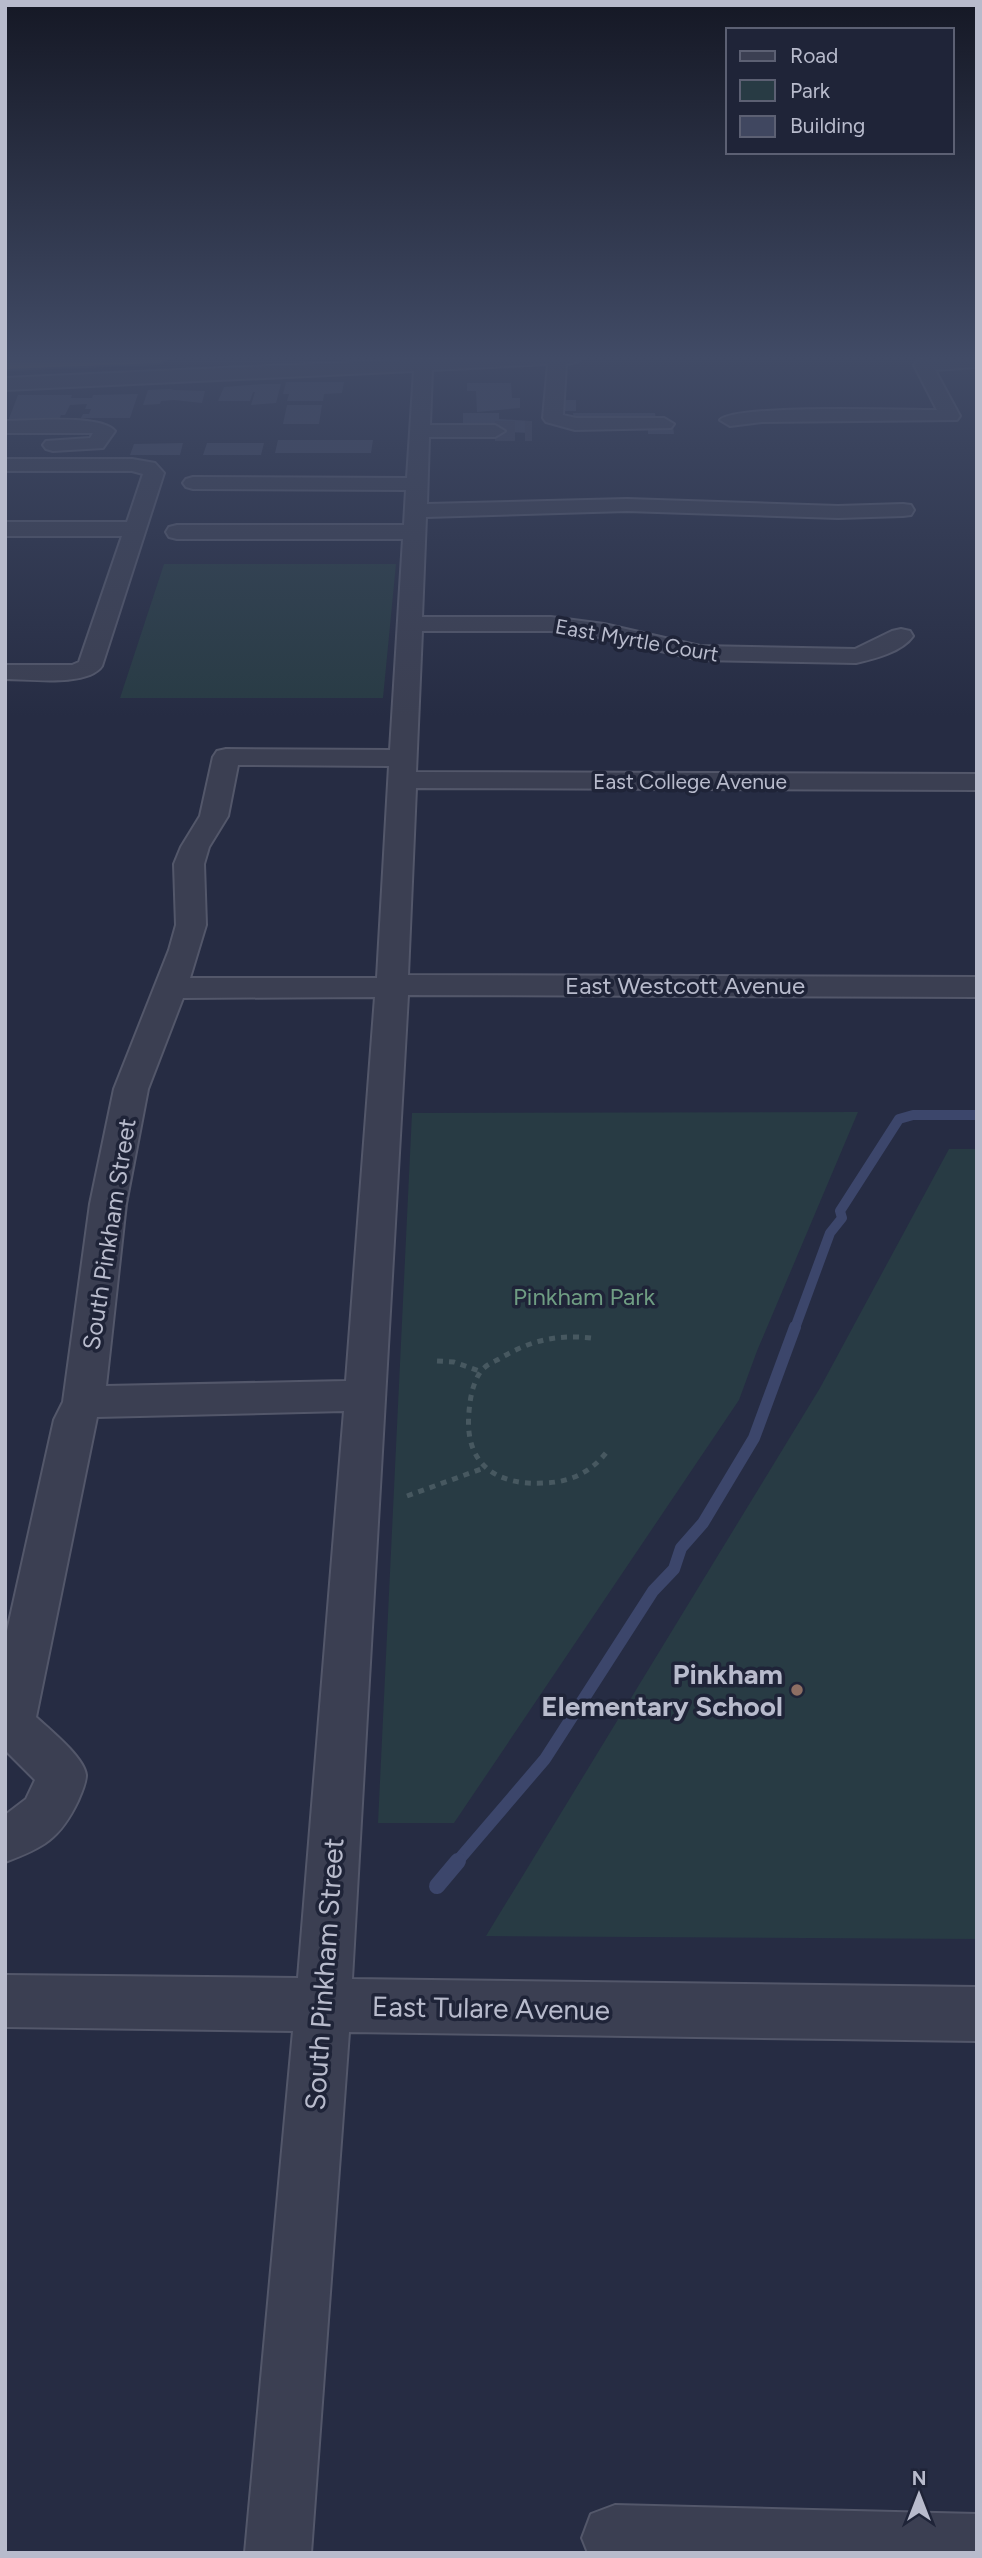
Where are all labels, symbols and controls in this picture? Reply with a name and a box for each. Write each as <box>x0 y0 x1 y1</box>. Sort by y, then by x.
legend <box>726 28 954 154</box>
text: Road <box>790 43 838 68</box>
text: Park <box>790 78 831 103</box>
text: Building <box>790 113 865 138</box>
street label: East Myrtle Court <box>553 613 721 667</box>
street label: East College Avenue <box>593 769 787 794</box>
street label: East Westcott Avenue <box>565 971 805 1000</box>
street label: South Pinkham Street <box>76 1116 142 1352</box>
park label: Pinkham Park <box>513 1282 655 1311</box>
place label: Pinkham Elementary School <box>541 1657 783 1723</box>
marker: Pinkham Elementary School <box>789 1682 805 1698</box>
street label: South Pinkham Street <box>298 1837 350 2111</box>
street label: East Tulare Avenue <box>372 1989 610 2027</box>
north arrow <box>884 2460 954 2530</box>
text: N <box>912 2467 926 2490</box>

